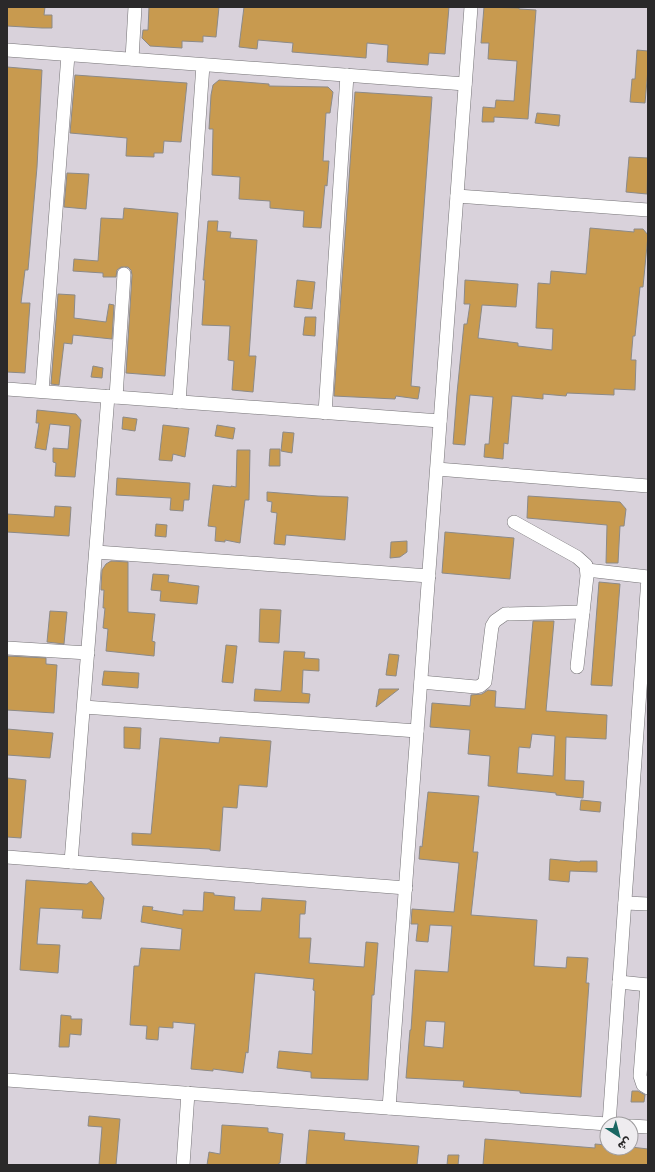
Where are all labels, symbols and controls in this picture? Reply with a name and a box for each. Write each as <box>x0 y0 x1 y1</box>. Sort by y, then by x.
north arrow <box>599 1116 639 1156</box>
text: ش <box>615 1134 634 1153</box>

